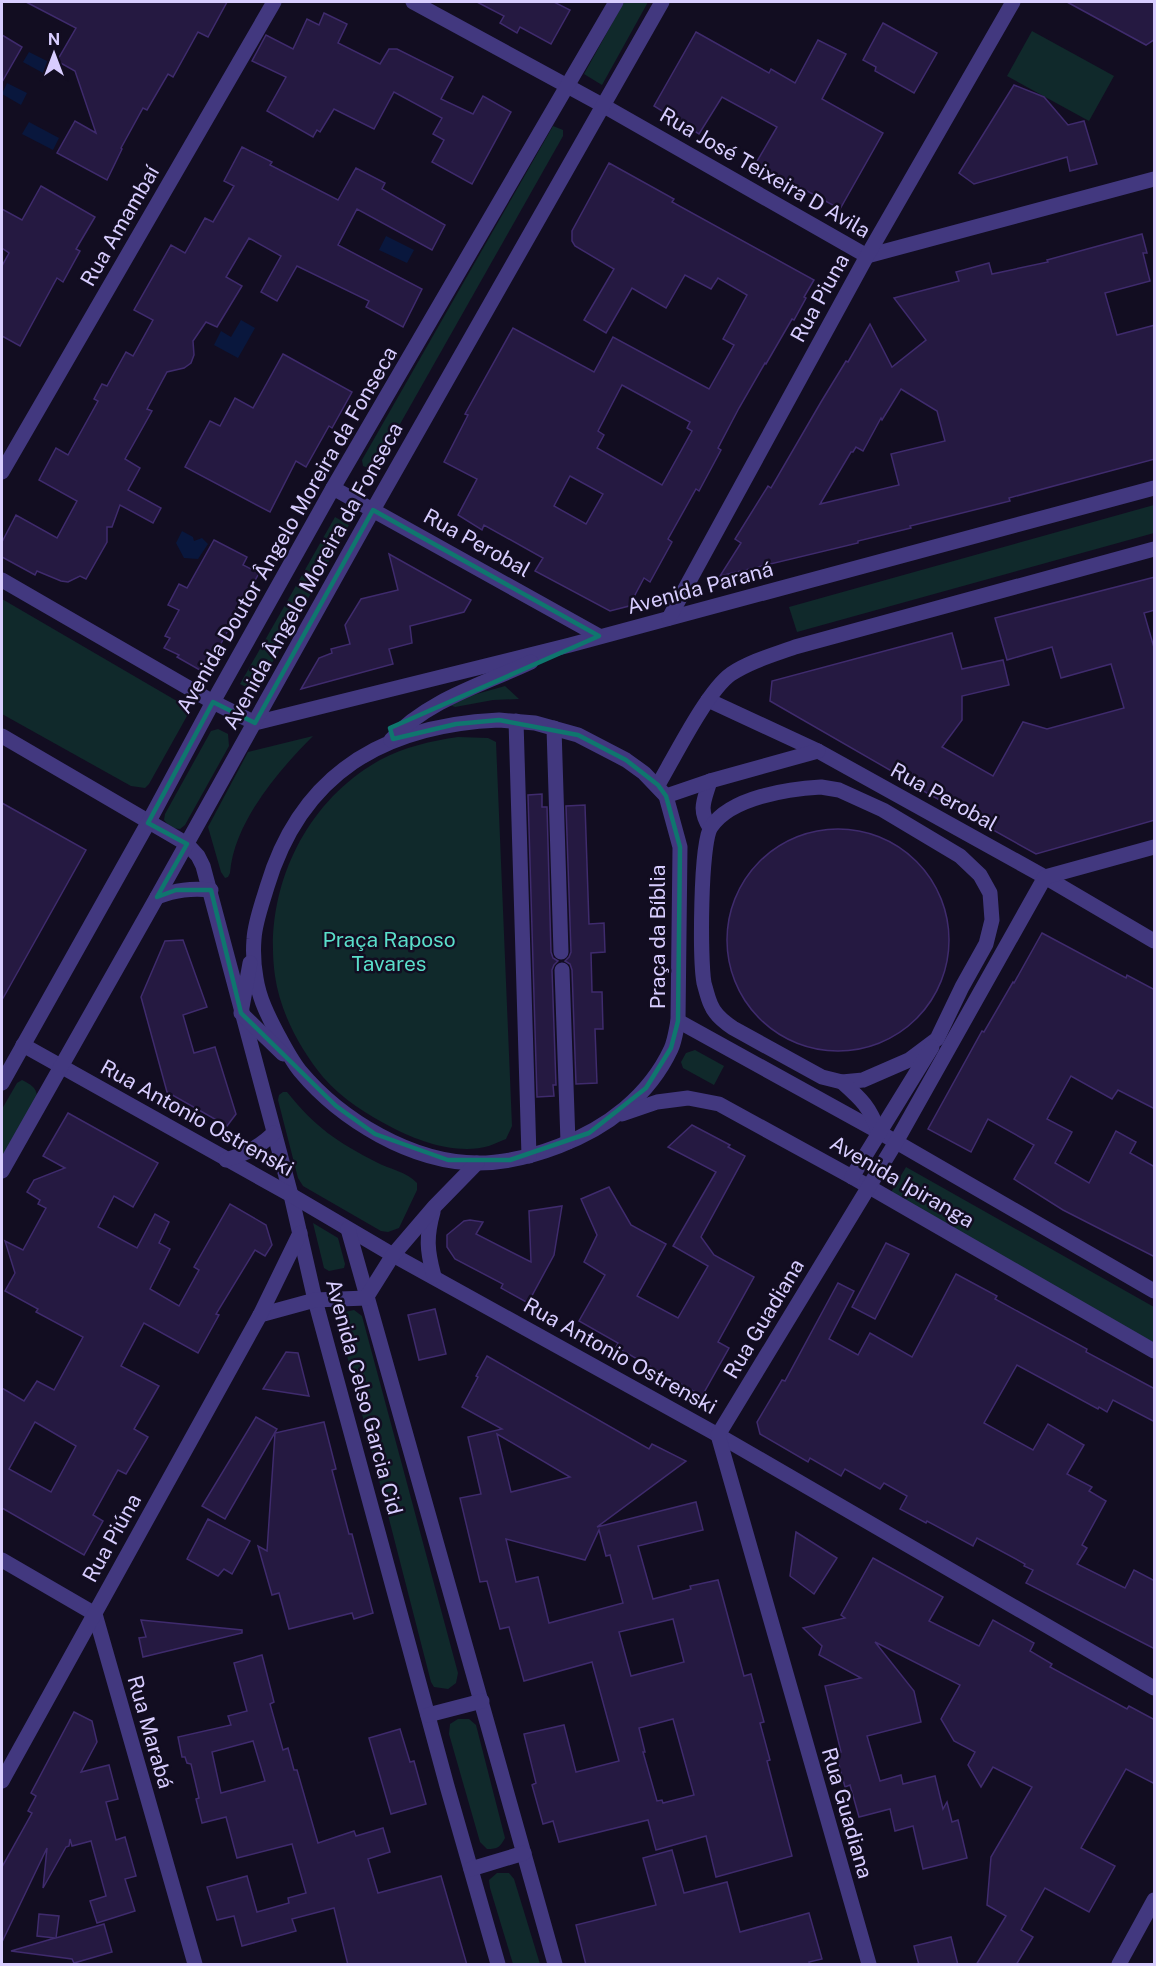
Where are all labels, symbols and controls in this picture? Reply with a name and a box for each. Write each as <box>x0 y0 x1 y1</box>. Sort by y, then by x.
north arrow <box>24 24 84 84</box>
text: N <box>48 30 60 49</box>
street label: Rua José Teixeira D Avila <box>656 102 875 243</box>
street label: Rua Amambaí <box>75 160 165 290</box>
street label: Rua Piuna <box>785 249 854 346</box>
street label: Avenida Doutor Ângelo Moreira da Fonseca <box>171 342 402 717</box>
street label: Avenida Ângelo Moreira da Fonseca <box>217 418 408 734</box>
street label: Rua Perobal <box>419 503 535 582</box>
street label: Avenida Paraná <box>624 556 776 619</box>
street label: Rua Perobal <box>886 757 1002 836</box>
street label: Praça da Bíblia <box>645 865 670 1009</box>
park label: Praça Raposo Tavares <box>322 927 456 976</box>
street label: Rua Antonio Ostrenski <box>96 1054 298 1181</box>
street label: Avenida Ipiranga <box>826 1130 979 1233</box>
street label: Rua Guadiana <box>718 1254 809 1383</box>
street label: Avenida Celso Garcia Cid <box>321 1276 408 1517</box>
street label: Rua Antonio Ostrenski <box>519 1292 721 1419</box>
street label: Rua Piúna <box>77 1489 146 1586</box>
street label: Rua Marabá <box>122 1672 179 1791</box>
street label: Rua Guadiana <box>817 1744 878 1881</box>

